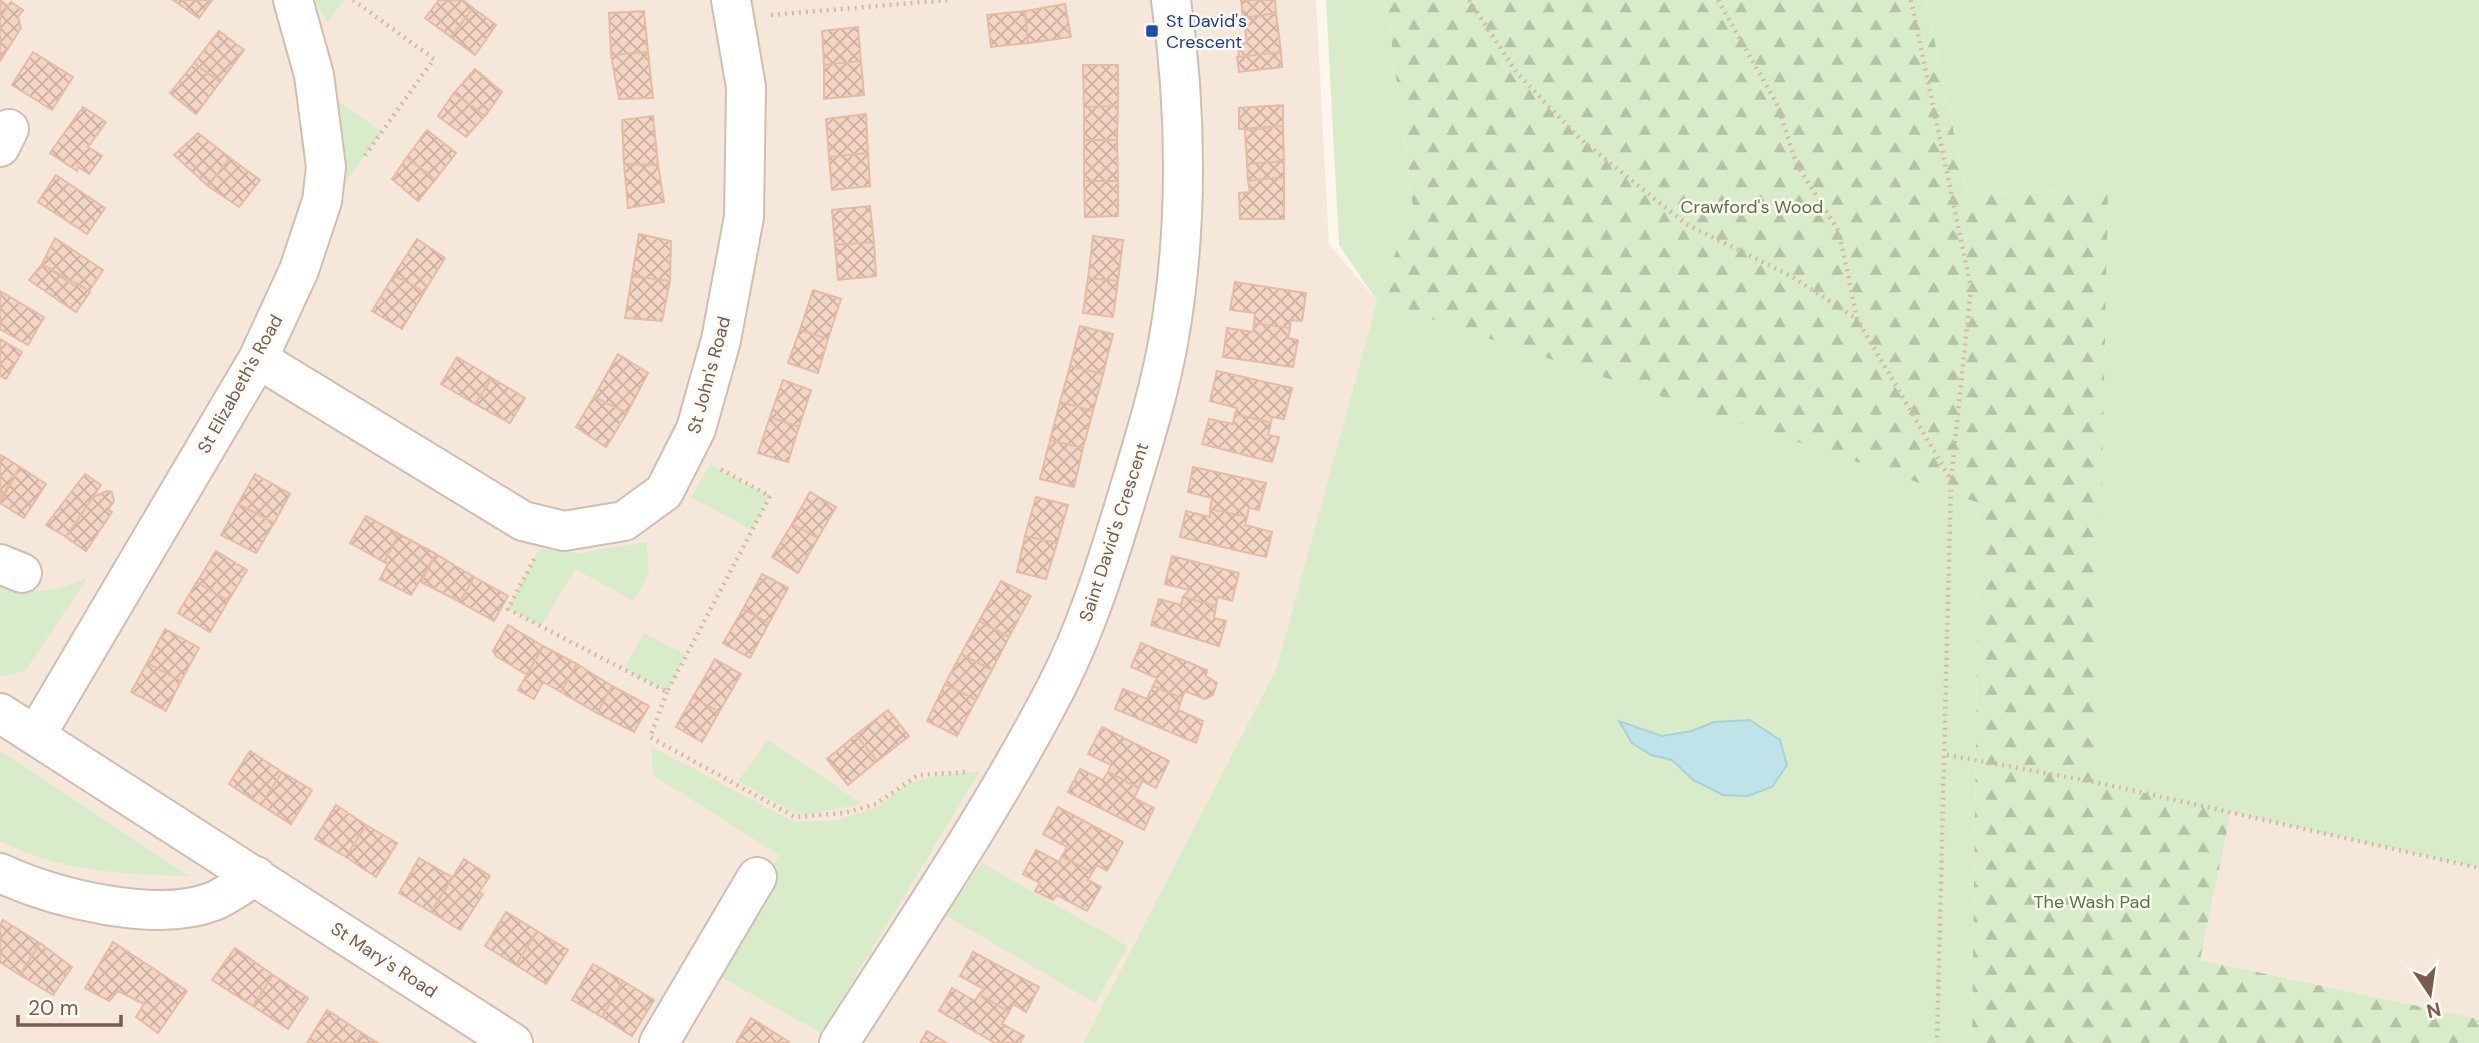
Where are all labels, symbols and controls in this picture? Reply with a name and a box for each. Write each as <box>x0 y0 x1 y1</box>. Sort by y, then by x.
place label: St David's Crescent <box>1166 9 1247 54</box>
marker: St David's Crescent <box>1144 23 1160 39</box>
park label: Crawford's Wood <box>1681 195 1823 219</box>
street label: St Elizabeth's Road <box>192 310 288 458</box>
street label: St John's Road <box>682 314 736 436</box>
street label: Saint David's Crescent <box>1074 439 1154 625</box>
park label: The Wash Pad <box>2033 890 2151 914</box>
street label: St Mary's Road <box>326 917 442 1003</box>
north arrow <box>2395 959 2465 1029</box>
scale bar <box>18 984 121 1028</box>
text: 20 m <box>28 994 79 1022</box>
text: N <box>2424 996 2443 1024</box>

